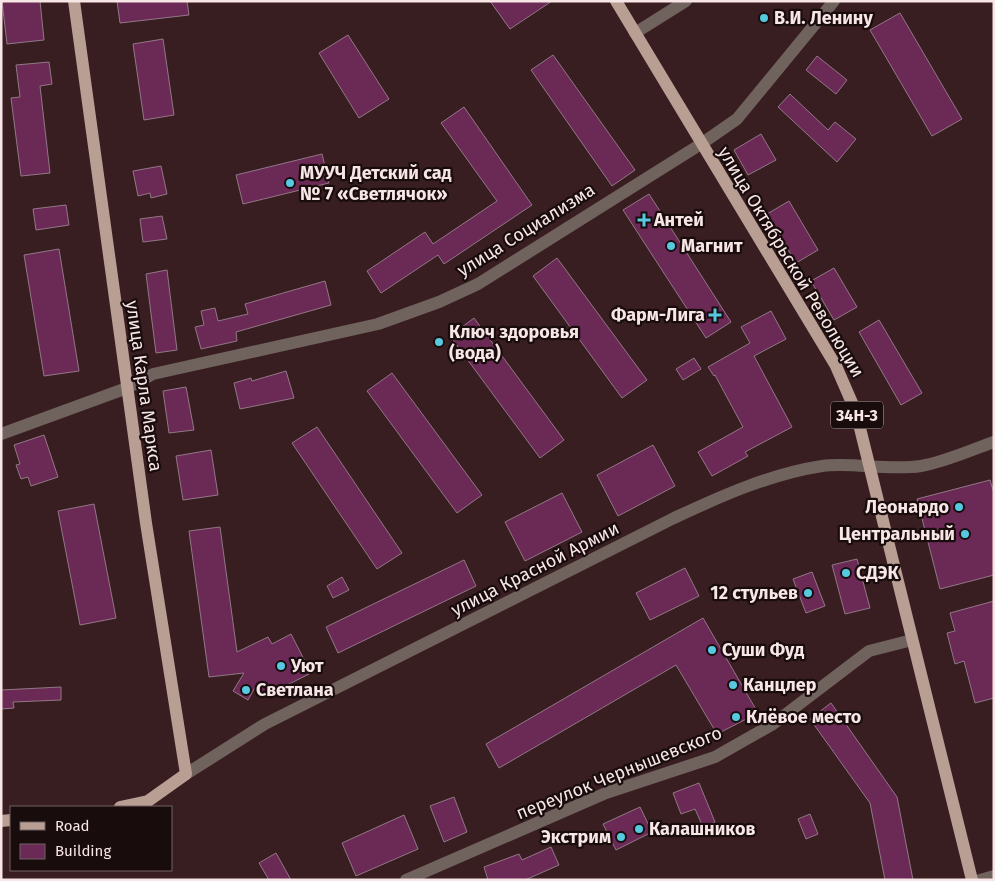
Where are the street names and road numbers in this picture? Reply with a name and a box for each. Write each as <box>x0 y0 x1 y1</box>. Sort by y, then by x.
street label: улица Октябрьской Революции <box>713 143 869 381</box>
street label: улица Социализма <box>453 179 599 281</box>
street label: улица Карла Маркса <box>121 299 167 473</box>
road number: 34Н-3 <box>831 402 883 428</box>
street label: улица Красной Армии <box>447 517 623 621</box>
street label: переулок Чернышевского <box>513 722 725 824</box>

